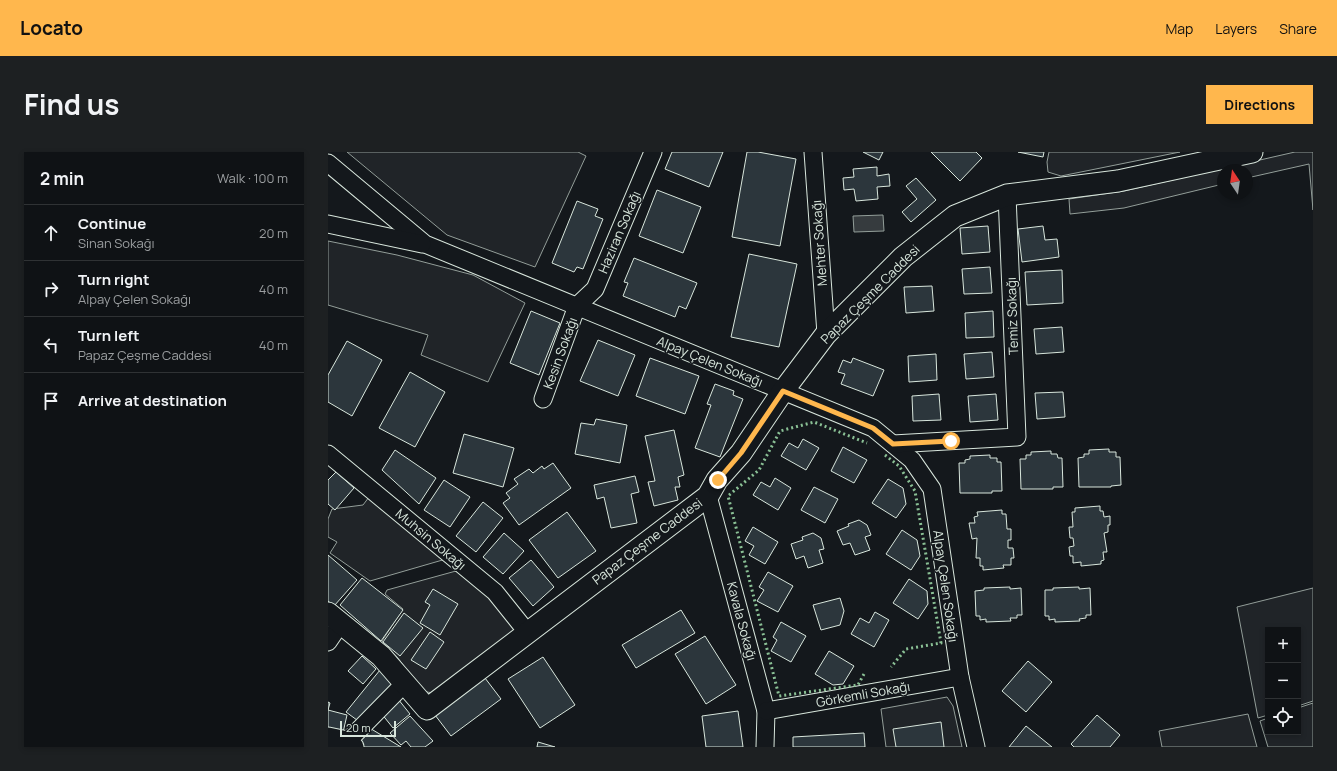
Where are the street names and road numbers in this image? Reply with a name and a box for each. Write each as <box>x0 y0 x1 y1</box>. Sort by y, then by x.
street label: Haziran Sokağı <box>593 188 645 276</box>
street label: Mehter Sokağı <box>807 199 831 287</box>
street label: Papaz Çeşme Caddesi <box>816 240 924 348</box>
street label: Temiz Sokağı <box>1002 277 1022 355</box>
street label: Kesin Sokağı <box>539 315 581 391</box>
street label: Alpay Çelen Sokağı <box>654 331 766 391</box>
street label: Papaz Çeşme Caddesi <box>588 494 706 588</box>
street label: Muhsin Sokağı <box>392 504 470 574</box>
street label: Alpay Çelen Sokağı <box>929 529 963 643</box>
street label: Kavala Sokağı <box>723 580 761 662</box>
street label: Görkemli Sokağı <box>815 677 911 711</box>

